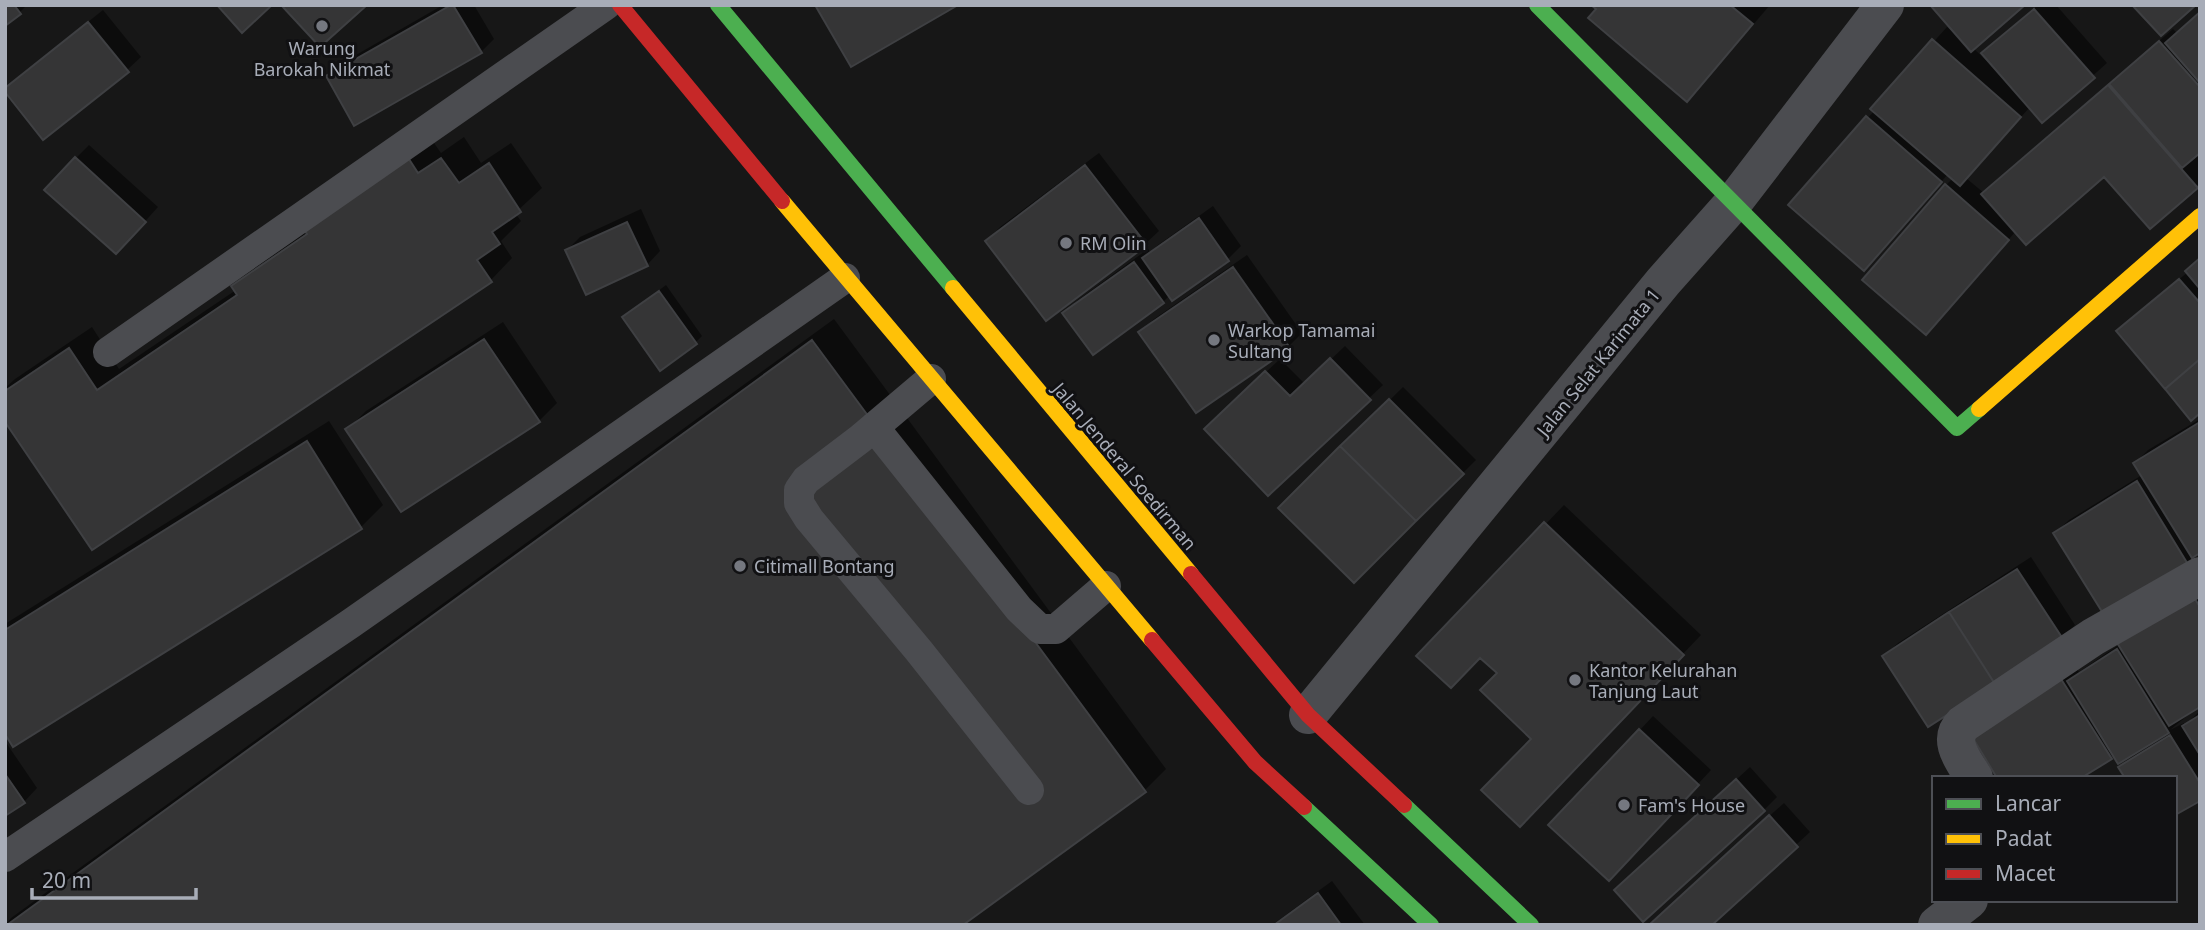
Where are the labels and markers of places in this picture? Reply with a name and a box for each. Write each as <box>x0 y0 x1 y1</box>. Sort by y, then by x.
marker: Warung Barokah Nikmat <box>314 18 330 34</box>
place label: Warung Barokah Nikmat <box>254 36 391 81</box>
place label: RM Olin <box>1080 231 1147 255</box>
marker: RM Olin <box>1058 235 1074 251</box>
place label: Warkop Tamamai Sultang <box>1228 318 1375 363</box>
marker: Warkop Tamamai Sultang <box>1206 332 1222 348</box>
place label: Citimall Bontang <box>754 554 895 578</box>
marker: Citimall Bontang <box>732 558 748 574</box>
place label: Kantor Kelurahan Tanjung Laut <box>1589 658 1737 703</box>
marker: Kantor Kelurahan Tanjung Laut <box>1567 672 1583 688</box>
place label: Fam's House <box>1638 793 1745 817</box>
marker: Fam's House <box>1616 797 1632 813</box>

